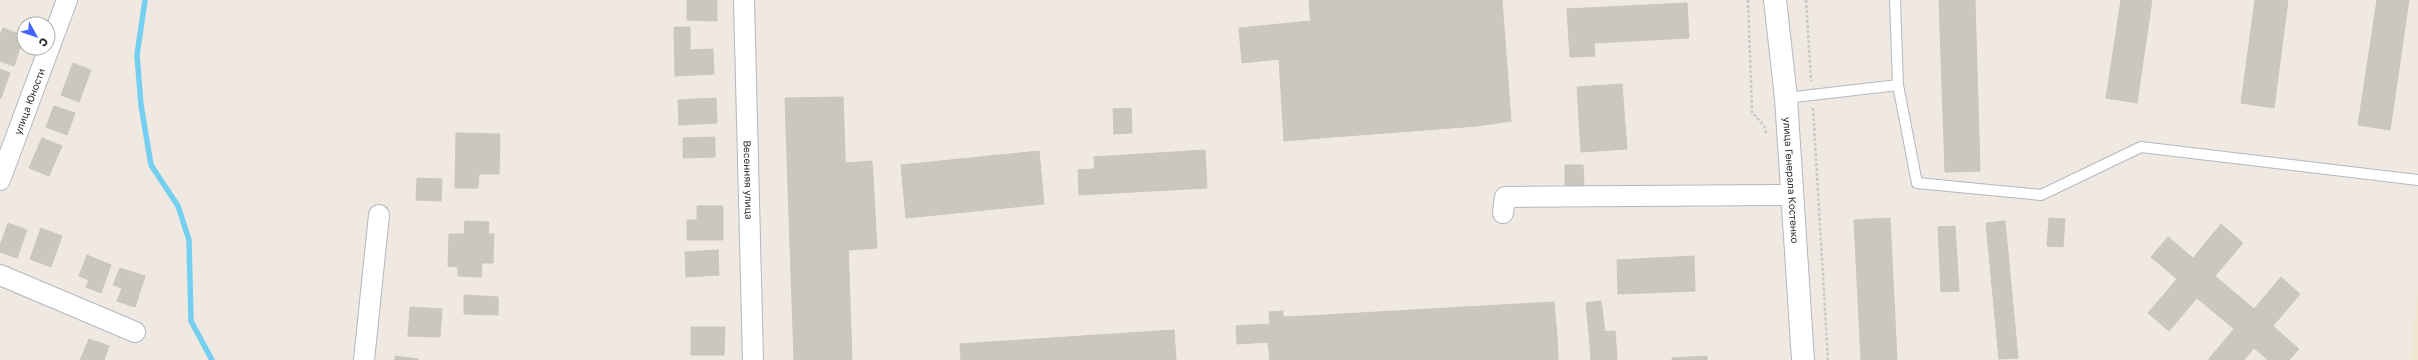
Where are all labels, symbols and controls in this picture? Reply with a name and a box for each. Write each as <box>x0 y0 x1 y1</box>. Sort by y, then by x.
north arrow <box>16 16 56 56</box>
text: С <box>36 36 52 50</box>
street label: улица Юности <box>11 66 47 136</box>
street label: улица Генерала Костенко <box>1781 117 1801 244</box>
street label: Весенняя улица <box>742 140 755 220</box>

